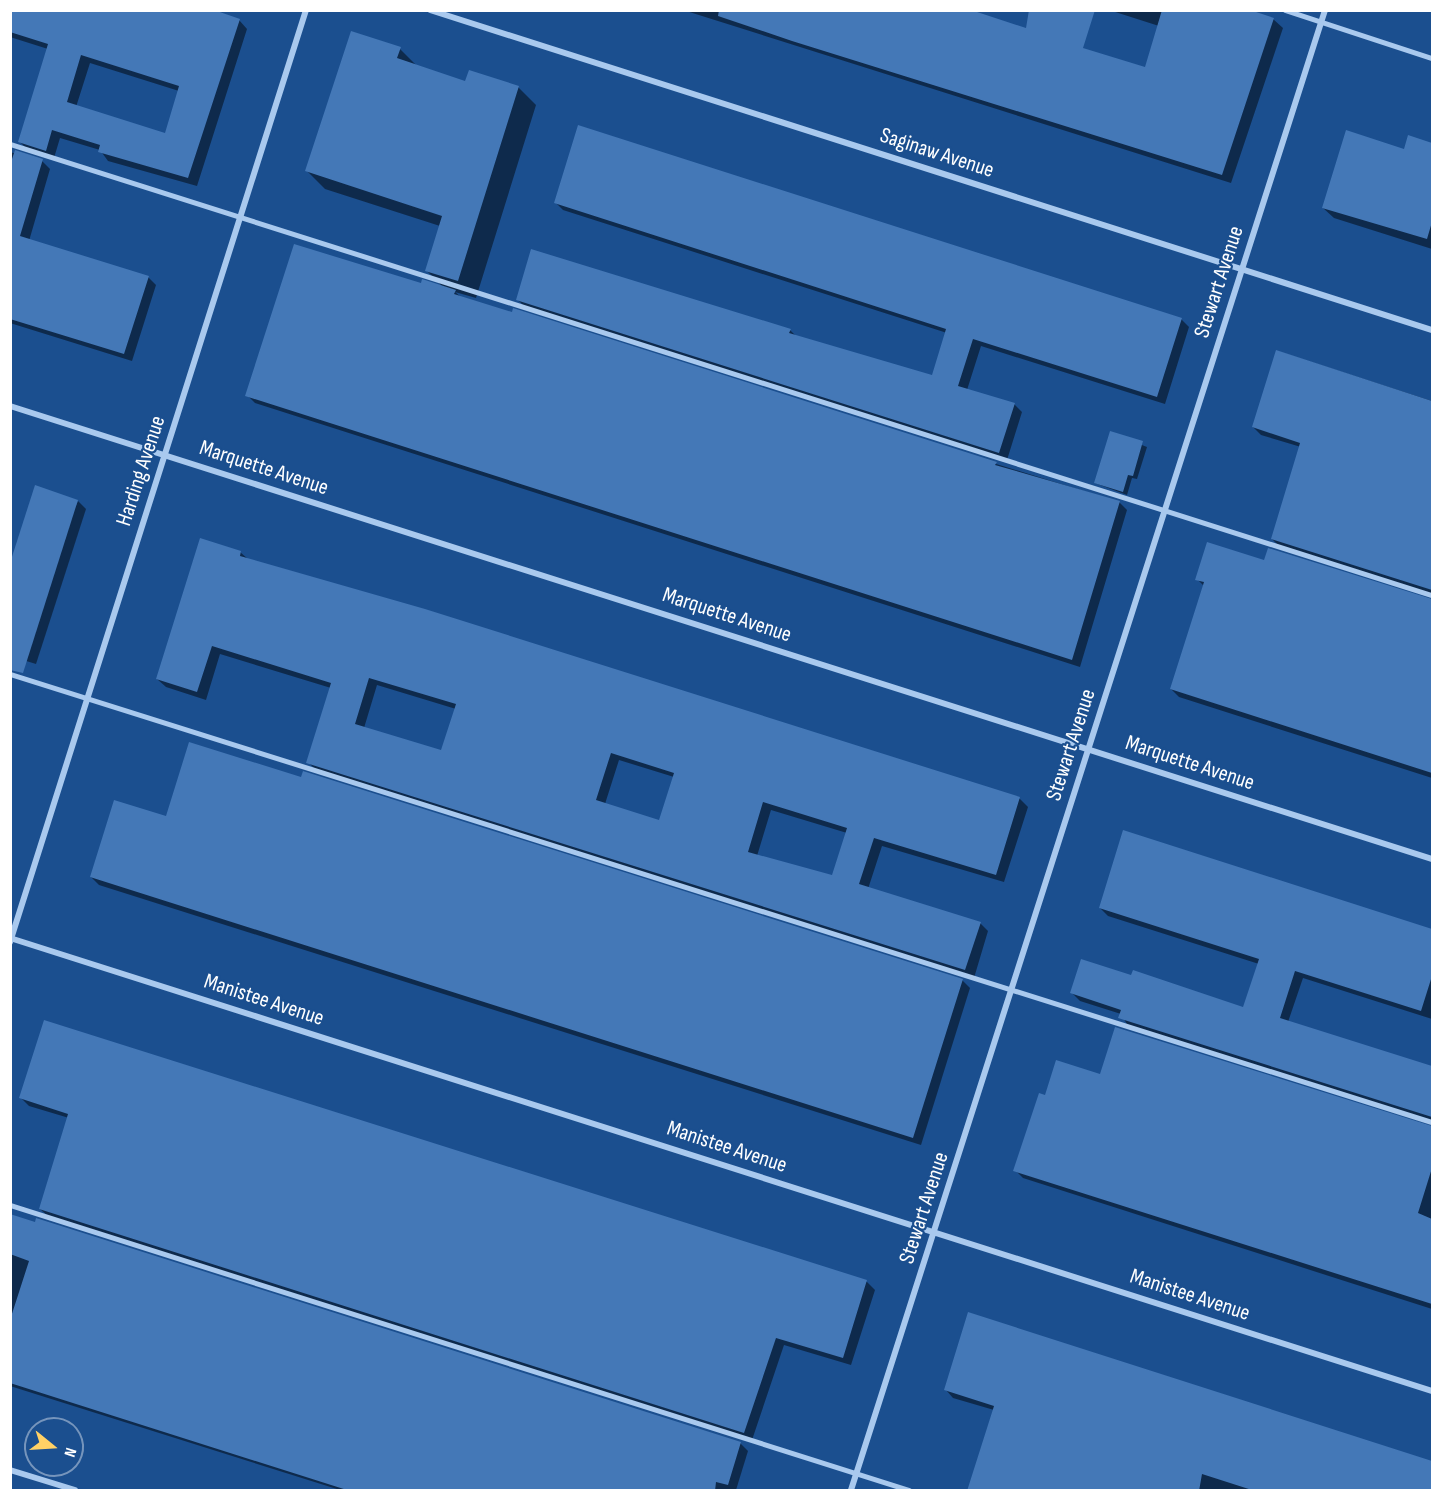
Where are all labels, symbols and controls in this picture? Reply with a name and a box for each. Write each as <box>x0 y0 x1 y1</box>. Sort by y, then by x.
street label: Saginaw Avenue <box>877 122 997 184</box>
street label: Stewart Avenue <box>1189 223 1249 341</box>
street label: Harding Avenue <box>111 413 171 529</box>
street label: Marquette Avenue <box>196 435 332 501</box>
street label: Marquette Avenue <box>659 582 795 648</box>
street label: Stewart Avenue <box>1041 686 1101 804</box>
street label: Marquette Avenue <box>1122 730 1258 796</box>
street label: Manistee Avenue <box>201 968 327 1032</box>
street label: Manistee Avenue <box>664 1115 790 1179</box>
street label: Stewart Avenue <box>894 1149 954 1267</box>
street label: Manistee Avenue <box>1127 1263 1253 1327</box>
north arrow <box>24 1417 84 1477</box>
text: N <box>59 1445 80 1459</box>

